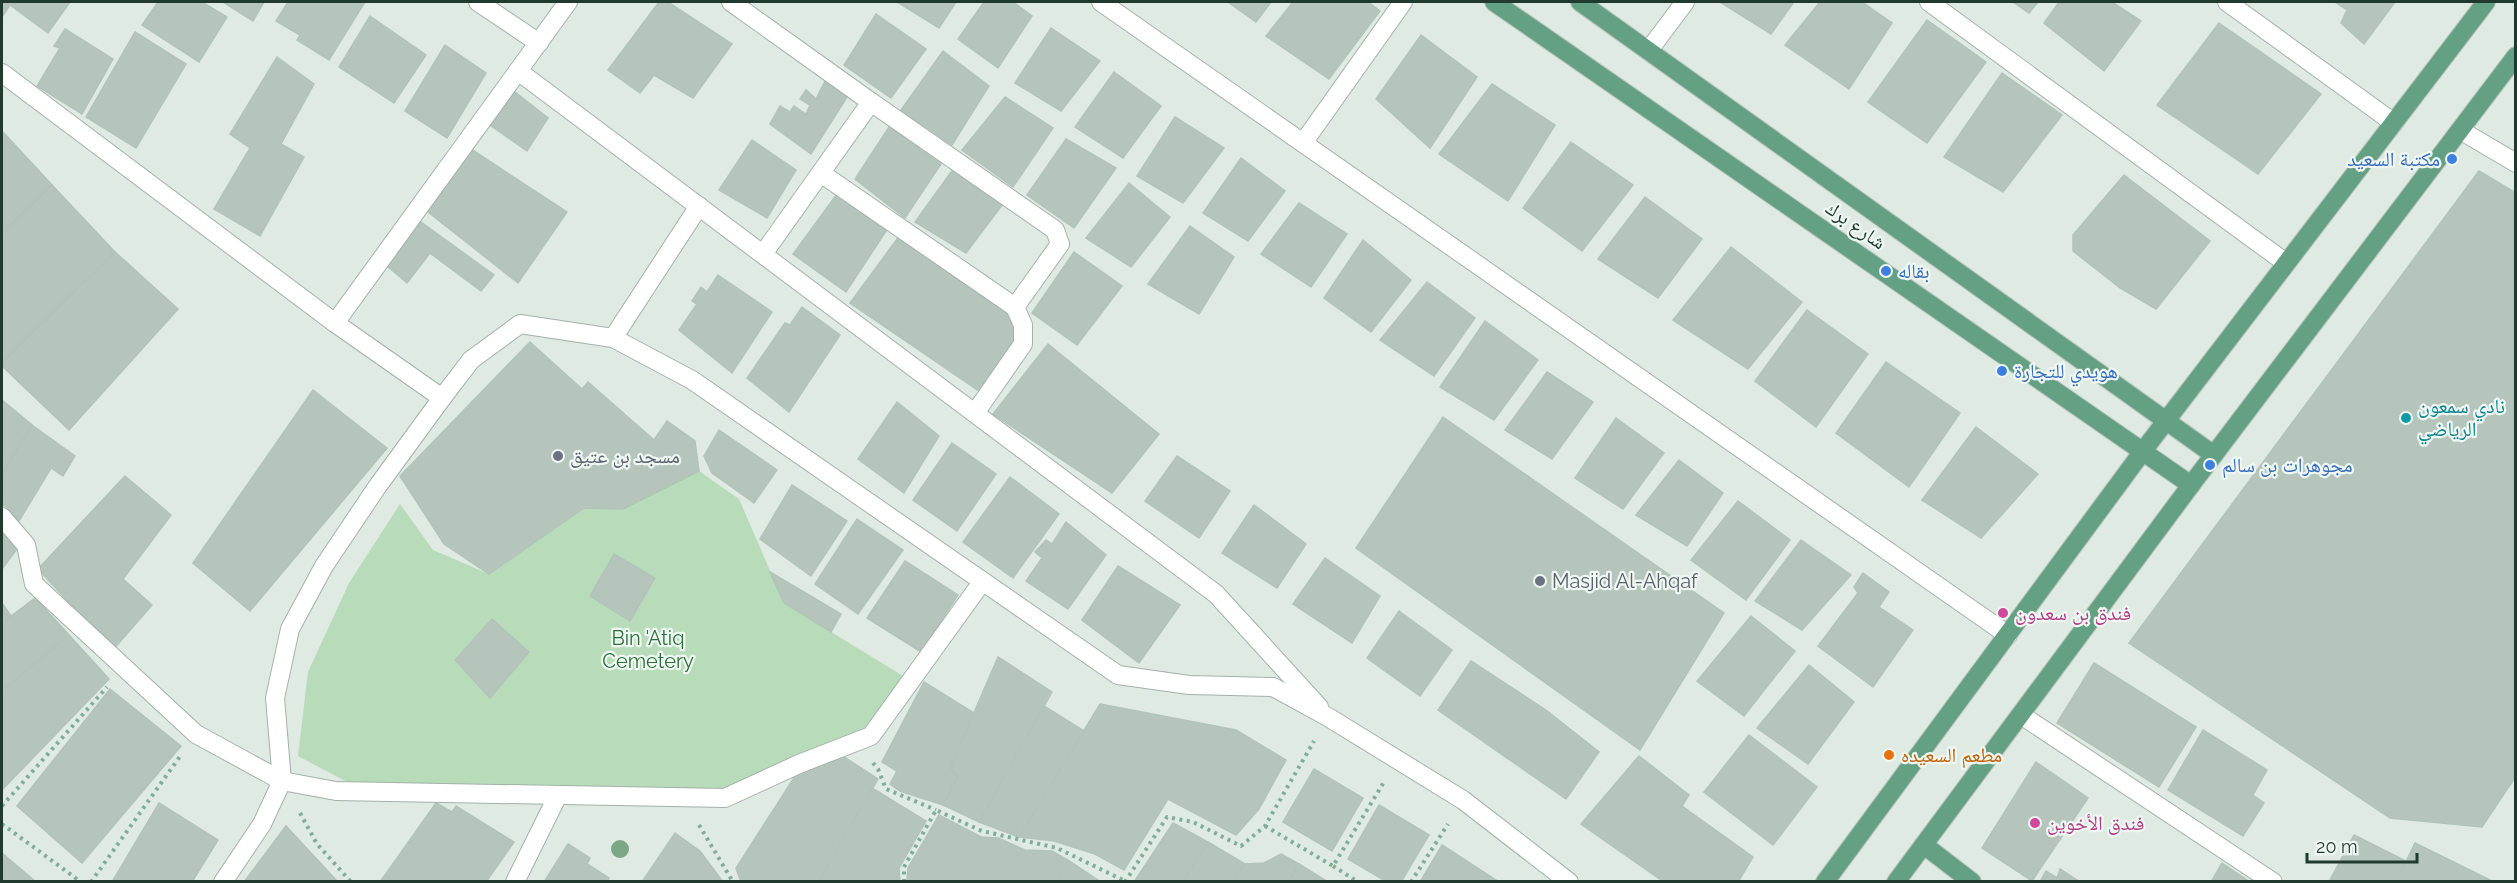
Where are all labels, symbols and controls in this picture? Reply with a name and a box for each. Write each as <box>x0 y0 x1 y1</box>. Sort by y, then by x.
place label: مكتبة السعيد <box>2347 147 2440 171</box>
marker: مكتبة السعيد <box>2445 152 2459 166</box>
street label: شارع برك <box>1821 196 1891 255</box>
place label: بقاله <box>1898 259 1930 283</box>
marker: بقاله <box>1879 264 1893 278</box>
place label: هويدي للتجارة <box>2014 359 2118 387</box>
marker: هويدي للتجارة <box>1995 364 2009 378</box>
place label: نادي سمعون الرياضي <box>2418 394 2505 445</box>
marker: نادي سمعون الرياضي <box>2399 411 2413 425</box>
place label: مسجد بن عتيق <box>570 444 680 468</box>
marker: مسجد بن عتيق <box>551 449 565 463</box>
place label: مجوهرات بن سالم <box>2222 453 2353 479</box>
marker: مجوهرات بن سالم <box>2203 458 2217 472</box>
place label: Masjid Al-Ahqaf <box>1552 569 1699 593</box>
marker: Masjid Al-Ahqaf <box>1533 574 1547 588</box>
place label: فندق بن سعدون <box>2015 601 2131 625</box>
marker: فندق بن سعدون <box>1996 606 2010 620</box>
park label: Bin 'Atiq Cemetery <box>602 626 694 673</box>
place label: مطعم السعيده <box>1901 743 2002 769</box>
marker: مطعم السعيده <box>1882 748 1896 762</box>
place label: فندق الأخوين <box>2047 811 2145 835</box>
marker: فندق الأخوين <box>2028 816 2042 830</box>
scale bar <box>2307 826 2416 864</box>
text: 20 m <box>2316 836 2358 857</box>

